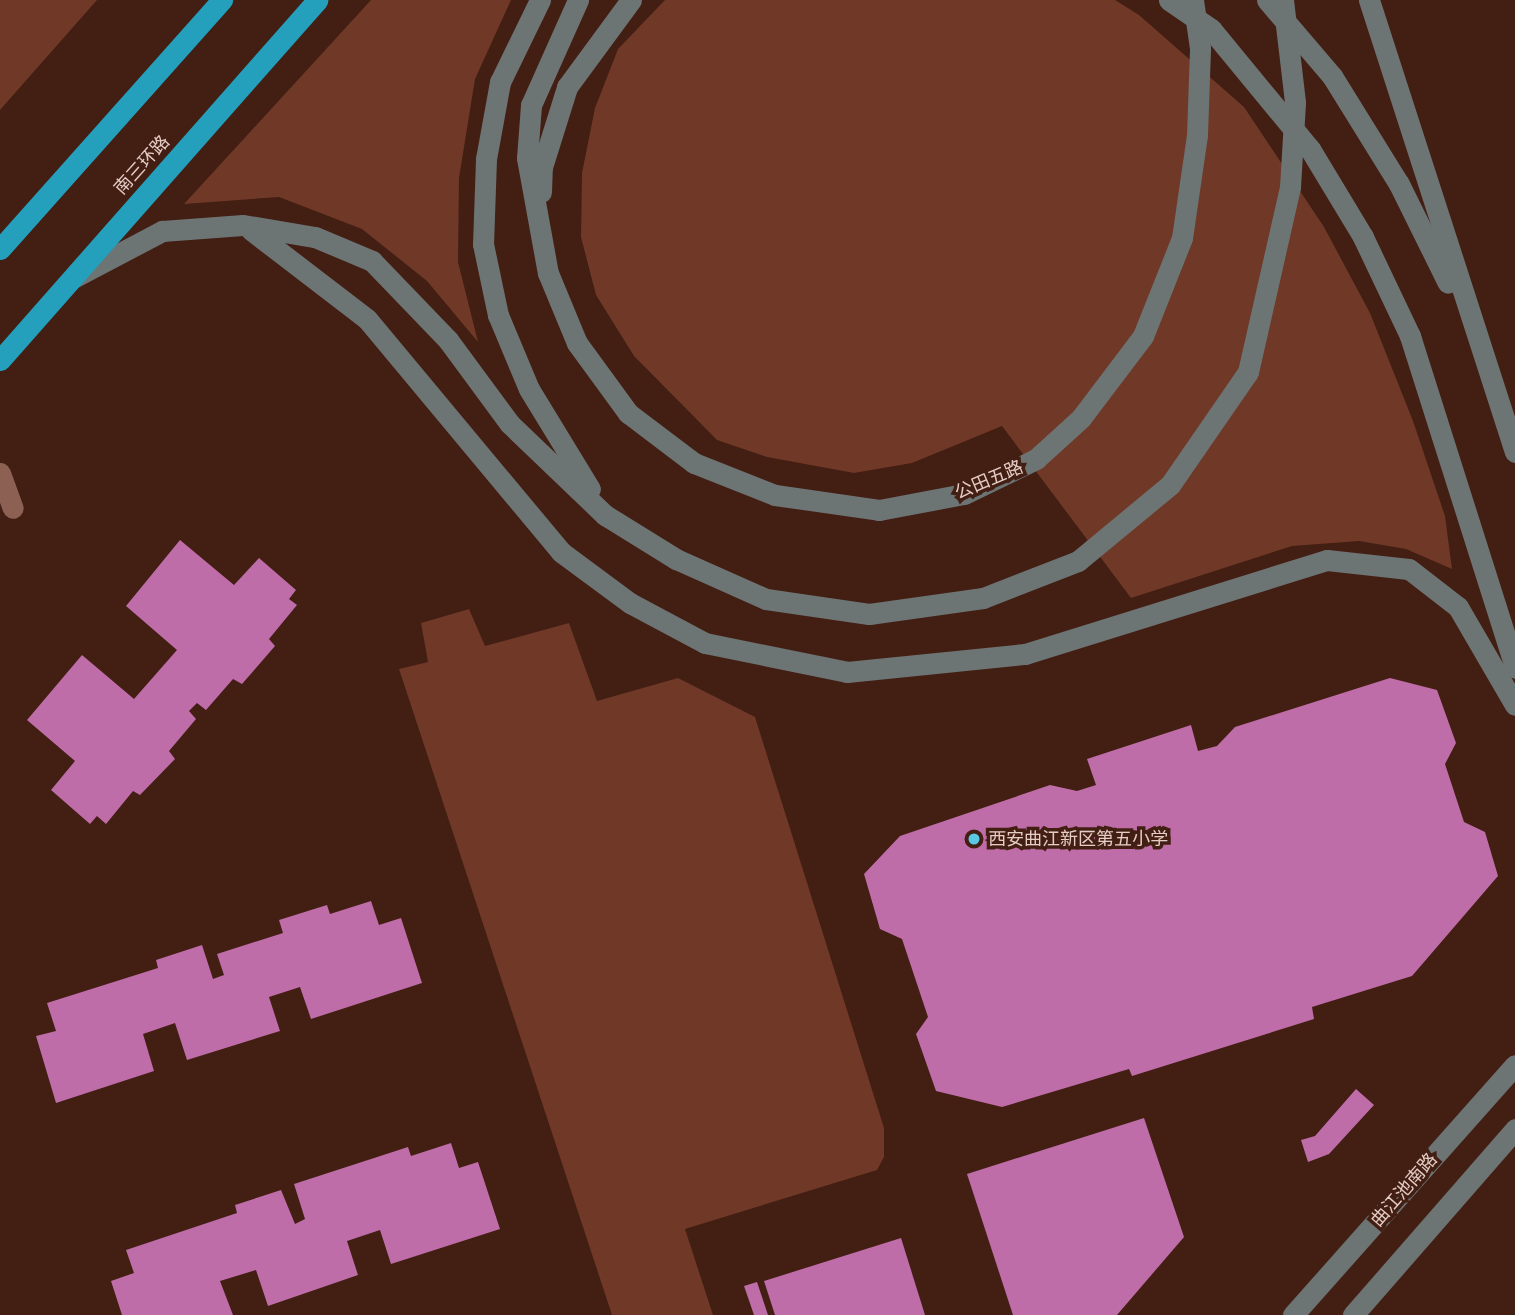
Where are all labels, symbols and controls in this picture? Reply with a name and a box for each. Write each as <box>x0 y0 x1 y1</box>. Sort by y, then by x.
street label: 南三环路 <box>110 131 174 199</box>
street label: 公田五路 <box>952 456 1026 504</box>
place label: 西安曲江新区第五小学 <box>988 828 1168 850</box>
marker: 西安曲江新区第五小学 <box>966 831 982 847</box>
street label: 曲江池南路 <box>1366 1149 1442 1231</box>

